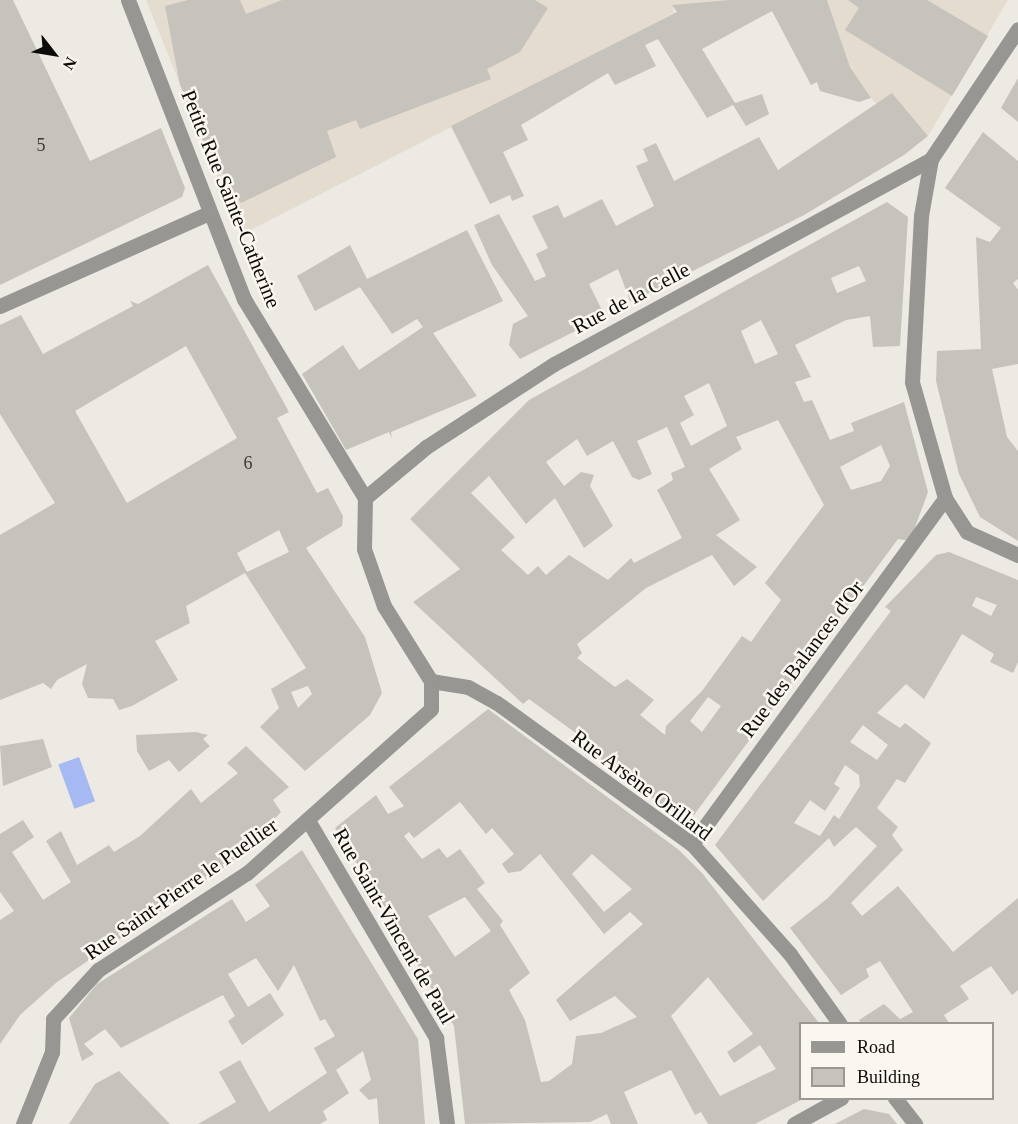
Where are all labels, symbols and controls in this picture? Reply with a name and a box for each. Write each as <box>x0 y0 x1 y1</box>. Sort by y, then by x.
north arrow <box>24 24 84 84</box>
text: N <box>60 54 80 73</box>
street label: Petite Rue Sainte-Catherine <box>176 86 286 312</box>
house number: 5 <box>36 134 46 156</box>
street label: Rue de la Celle <box>568 257 694 339</box>
house number: 6 <box>244 452 252 474</box>
street label: Rue des Balances d'Or <box>735 576 869 742</box>
street label: Rue Arsène Orillard <box>566 724 718 846</box>
street label: Rue Saint-Pierre le Puellier <box>79 813 283 965</box>
street label: Rue Saint-Vincent de Paul <box>328 824 460 1028</box>
legend <box>799 1022 994 1100</box>
text: Road <box>857 1037 895 1057</box>
text: Building <box>857 1067 920 1087</box>

